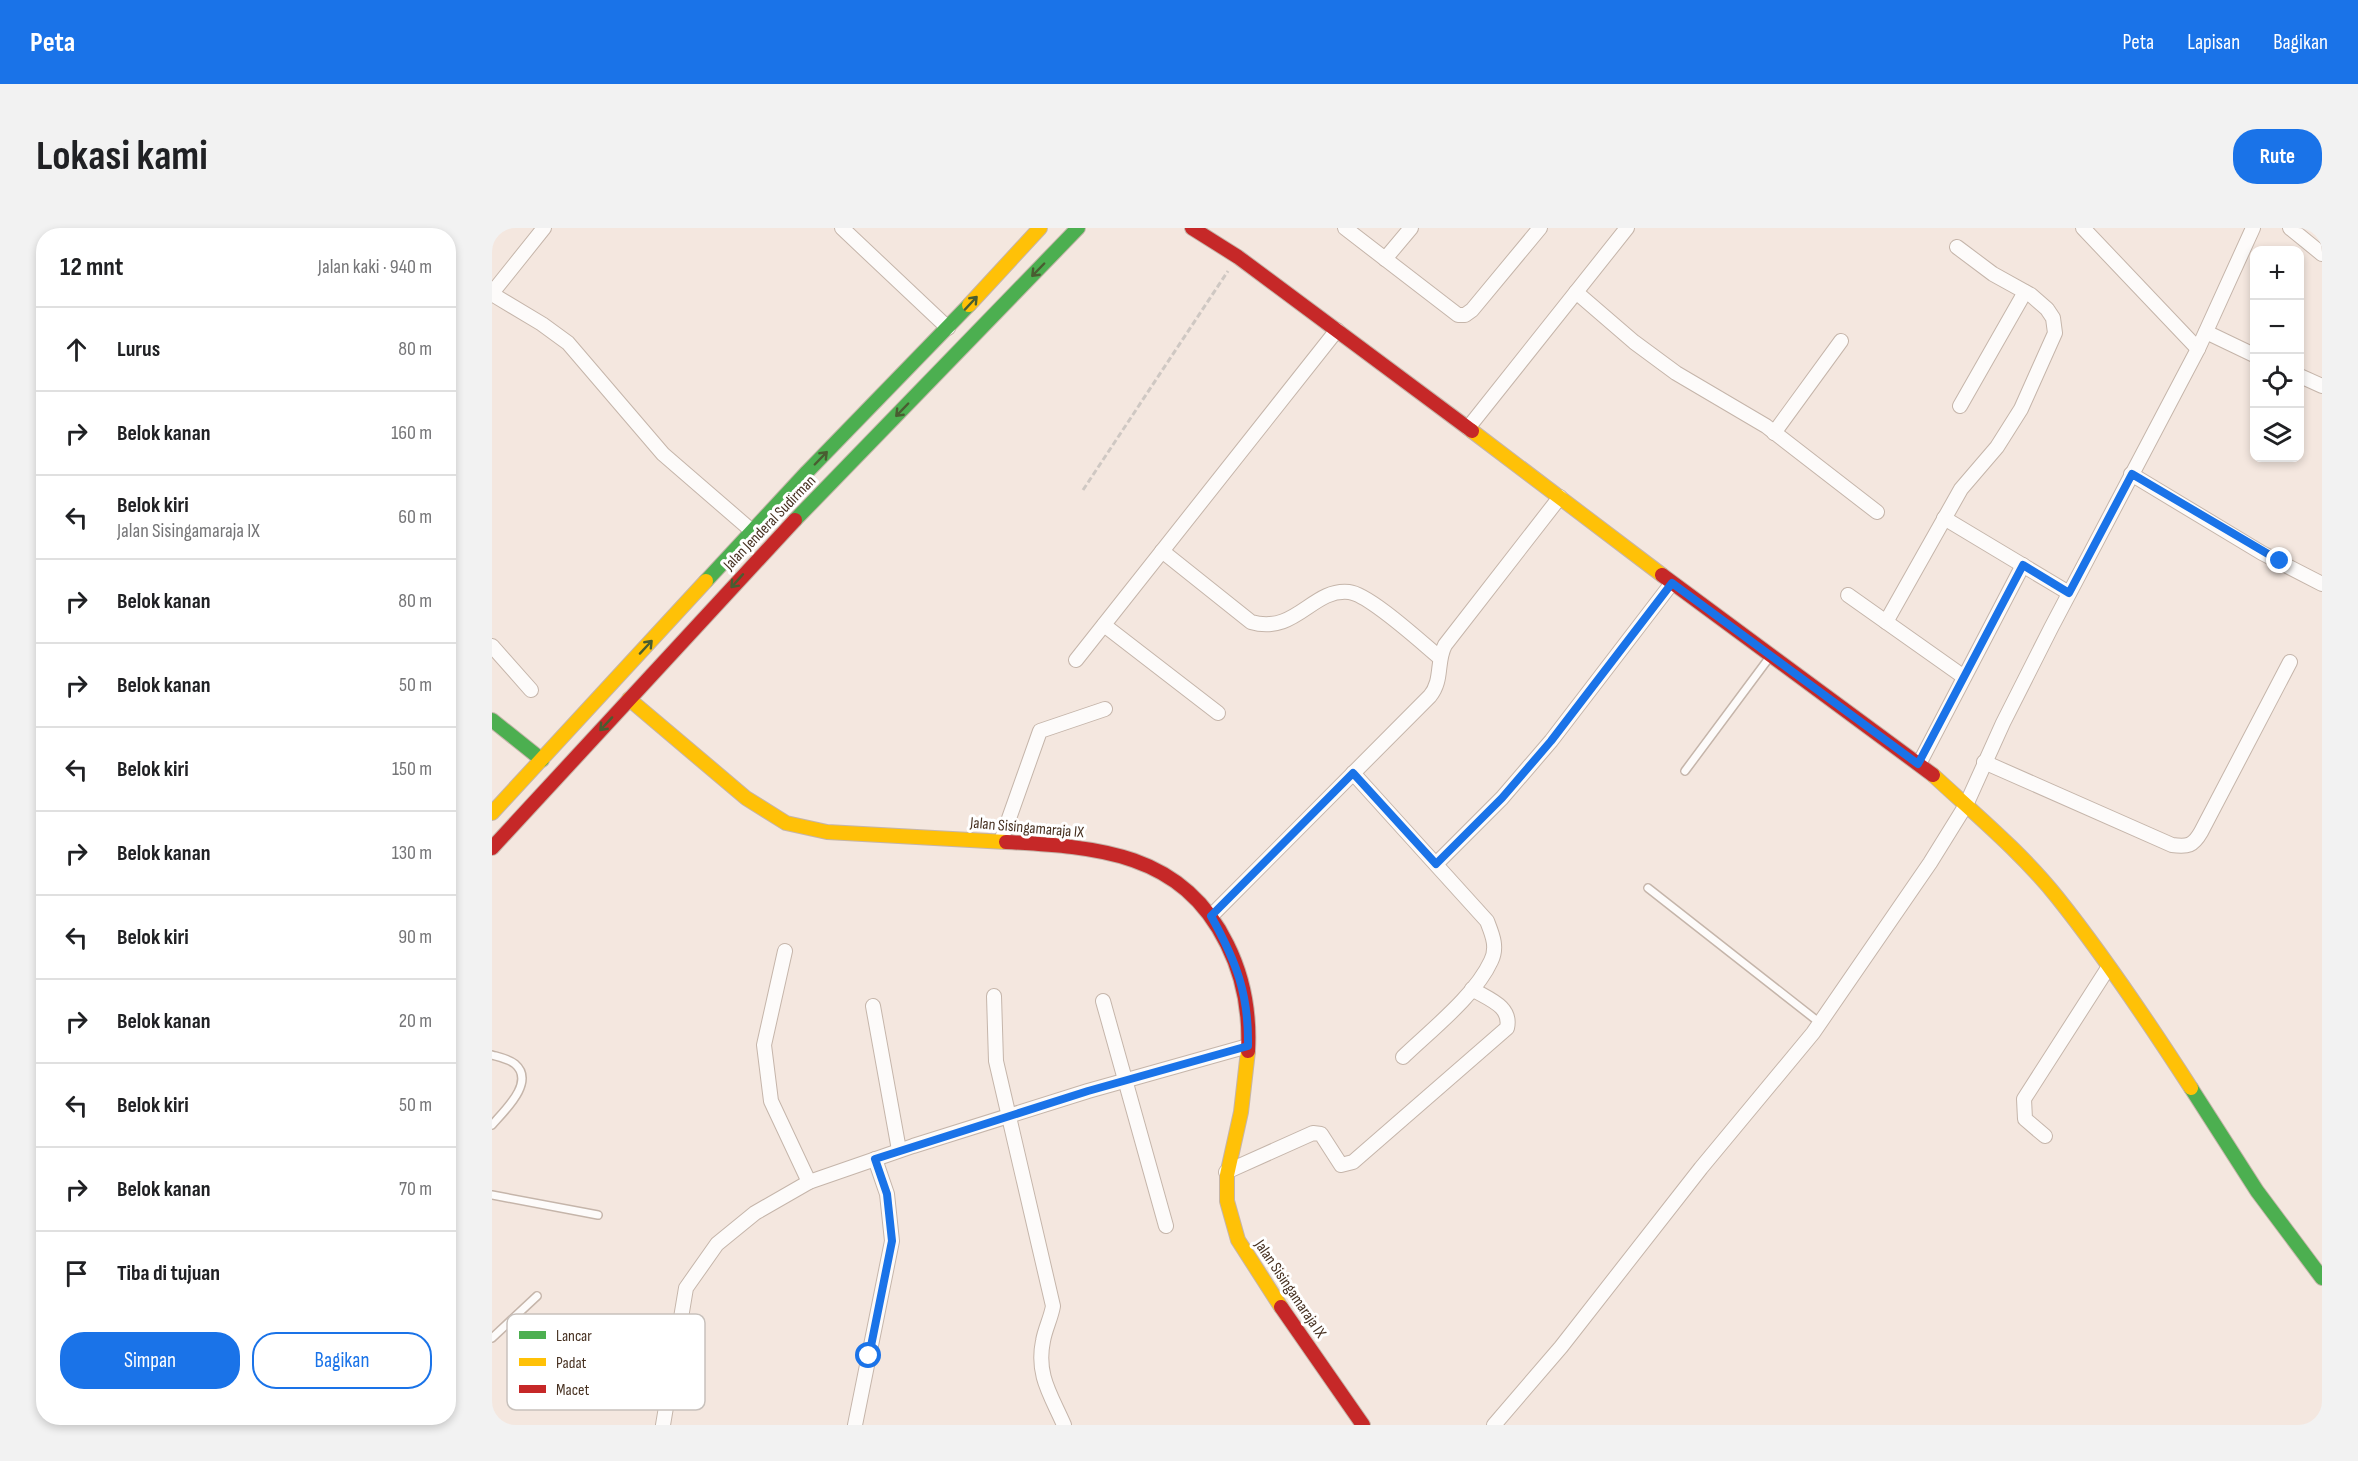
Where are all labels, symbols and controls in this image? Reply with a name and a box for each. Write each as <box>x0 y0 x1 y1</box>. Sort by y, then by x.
text: Peta <box>30 26 75 59</box>
text: Peta <box>2123 30 2154 55</box>
text: Lapisan <box>2187 30 2240 55</box>
text: Bagikan <box>2273 30 2328 55</box>
button: Rute <box>2233 129 2322 184</box>
text: Lokasi kami <box>36 131 208 182</box>
map controls <box>2250 246 2304 462</box>
button: + <box>2250 246 2304 300</box>
text: 12 mnt <box>60 252 123 283</box>
text: Jalan kaki · 940 m <box>318 255 432 279</box>
one-way arrow <box>1030 262 1045 277</box>
one-way arrow <box>964 296 978 311</box>
button: − <box>2250 300 2304 354</box>
icon: ahead <box>60 333 93 366</box>
text: Lurus <box>117 336 160 363</box>
text: 80 m <box>398 337 432 361</box>
button: locate <box>2250 354 2304 408</box>
one-way arrow <box>894 402 909 417</box>
button: layers <box>2250 408 2304 462</box>
icon: right <box>60 417 93 450</box>
text: Belok kanan <box>117 420 210 447</box>
text: 160 m <box>391 421 432 445</box>
one-way arrow <box>814 450 828 465</box>
street label: Jalan Jenderal Sudirman <box>719 472 820 575</box>
text: Belok kiri <box>117 492 189 519</box>
icon: left <box>60 501 93 534</box>
text: 60 m <box>398 505 432 529</box>
text: Jalan Sisingamaraja IX <box>117 519 260 543</box>
route end <box>2266 547 2292 573</box>
one-way arrow <box>730 573 745 588</box>
icon: right <box>60 585 93 618</box>
text: Belok kanan <box>117 588 210 615</box>
text: 80 m <box>398 589 432 613</box>
one-way arrow <box>638 640 652 655</box>
icon: right <box>60 669 93 702</box>
text: Belok kanan <box>117 672 210 699</box>
text: 50 m <box>399 673 432 697</box>
one-way arrow <box>599 717 613 732</box>
icon: left <box>60 753 93 786</box>
text: Belok kiri <box>117 756 189 783</box>
text: 150 m <box>392 757 432 781</box>
street label: Jalan Sisingamaraja IX <box>968 813 1085 842</box>
icon: right <box>60 837 93 870</box>
text: Belok kanan <box>117 840 210 867</box>
text: 130 m <box>392 841 432 865</box>
icon: left <box>60 921 93 954</box>
text: Belok kiri <box>117 924 189 951</box>
text: 90 m <box>398 925 432 949</box>
icon: right <box>60 1005 93 1038</box>
text: Belok kanan <box>117 1008 210 1035</box>
text: 20 m <box>399 1009 432 1033</box>
icon: left <box>60 1089 93 1122</box>
text: Belok kiri <box>117 1092 189 1119</box>
text: 50 m <box>399 1093 432 1117</box>
icon: right <box>60 1173 93 1206</box>
text: Belok kanan <box>117 1176 210 1203</box>
text: 70 m <box>399 1177 432 1201</box>
street label: Jalan Sisingamaraja IX <box>1250 1236 1330 1342</box>
icon: arrive <box>60 1257 93 1290</box>
text: Tiba di tujuan <box>117 1260 220 1287</box>
legend <box>507 1314 705 1410</box>
text: Lancar <box>556 1327 592 1346</box>
button: Simpan <box>60 1332 240 1389</box>
button: Bagikan <box>252 1332 432 1389</box>
route start <box>855 1342 881 1368</box>
text: Padat <box>556 1354 587 1373</box>
text: Macet <box>556 1381 589 1400</box>

